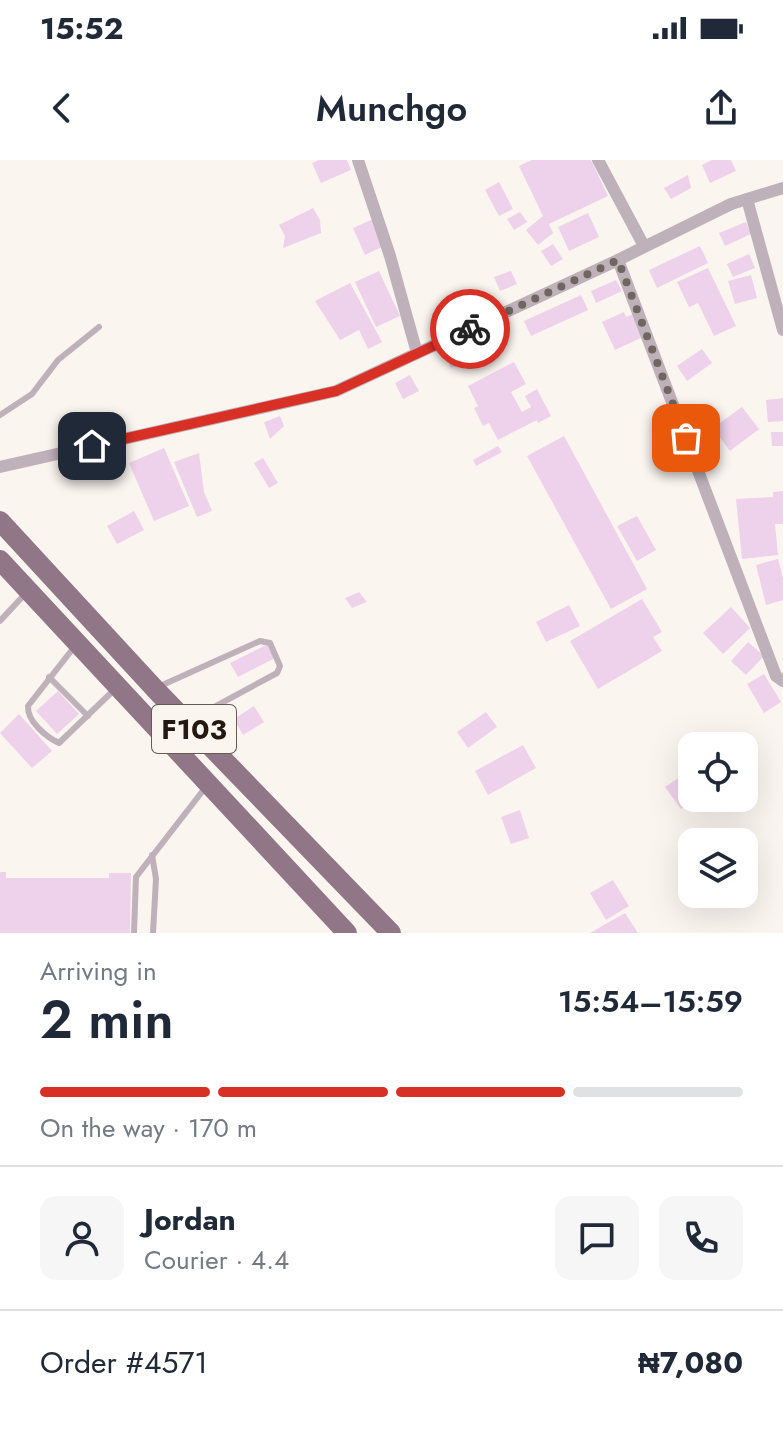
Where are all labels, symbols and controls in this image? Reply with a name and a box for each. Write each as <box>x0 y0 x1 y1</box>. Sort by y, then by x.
text: 15:52 <box>40 7 123 50</box>
text: Munchgo <box>316 82 467 134</box>
icon: back <box>40 86 84 130</box>
icon: share <box>699 86 743 130</box>
courier <box>430 289 510 369</box>
icon: bike <box>448 307 492 351</box>
pin <box>652 404 720 472</box>
pin <box>58 412 126 480</box>
icon: bag <box>664 416 708 460</box>
icon: home <box>70 424 114 468</box>
road number: F103 <box>152 705 236 753</box>
map controls <box>678 732 758 908</box>
button: locate <box>678 732 758 812</box>
button: layers <box>678 828 758 908</box>
text: Arriving in <box>40 952 157 990</box>
text: 15:54–15:59 <box>558 980 743 1023</box>
text: 2 min <box>40 982 173 1058</box>
text: On the way · 170 m <box>40 1109 257 1147</box>
button: person <box>40 1196 124 1280</box>
button: chat <box>555 1196 639 1280</box>
button: phone <box>659 1196 743 1280</box>
text: Jordan <box>144 1198 236 1241</box>
text: Courier · 4.4 <box>144 1241 289 1279</box>
text: Order #4571 <box>40 1341 208 1384</box>
text: ₦7,080 <box>638 1341 743 1384</box>

